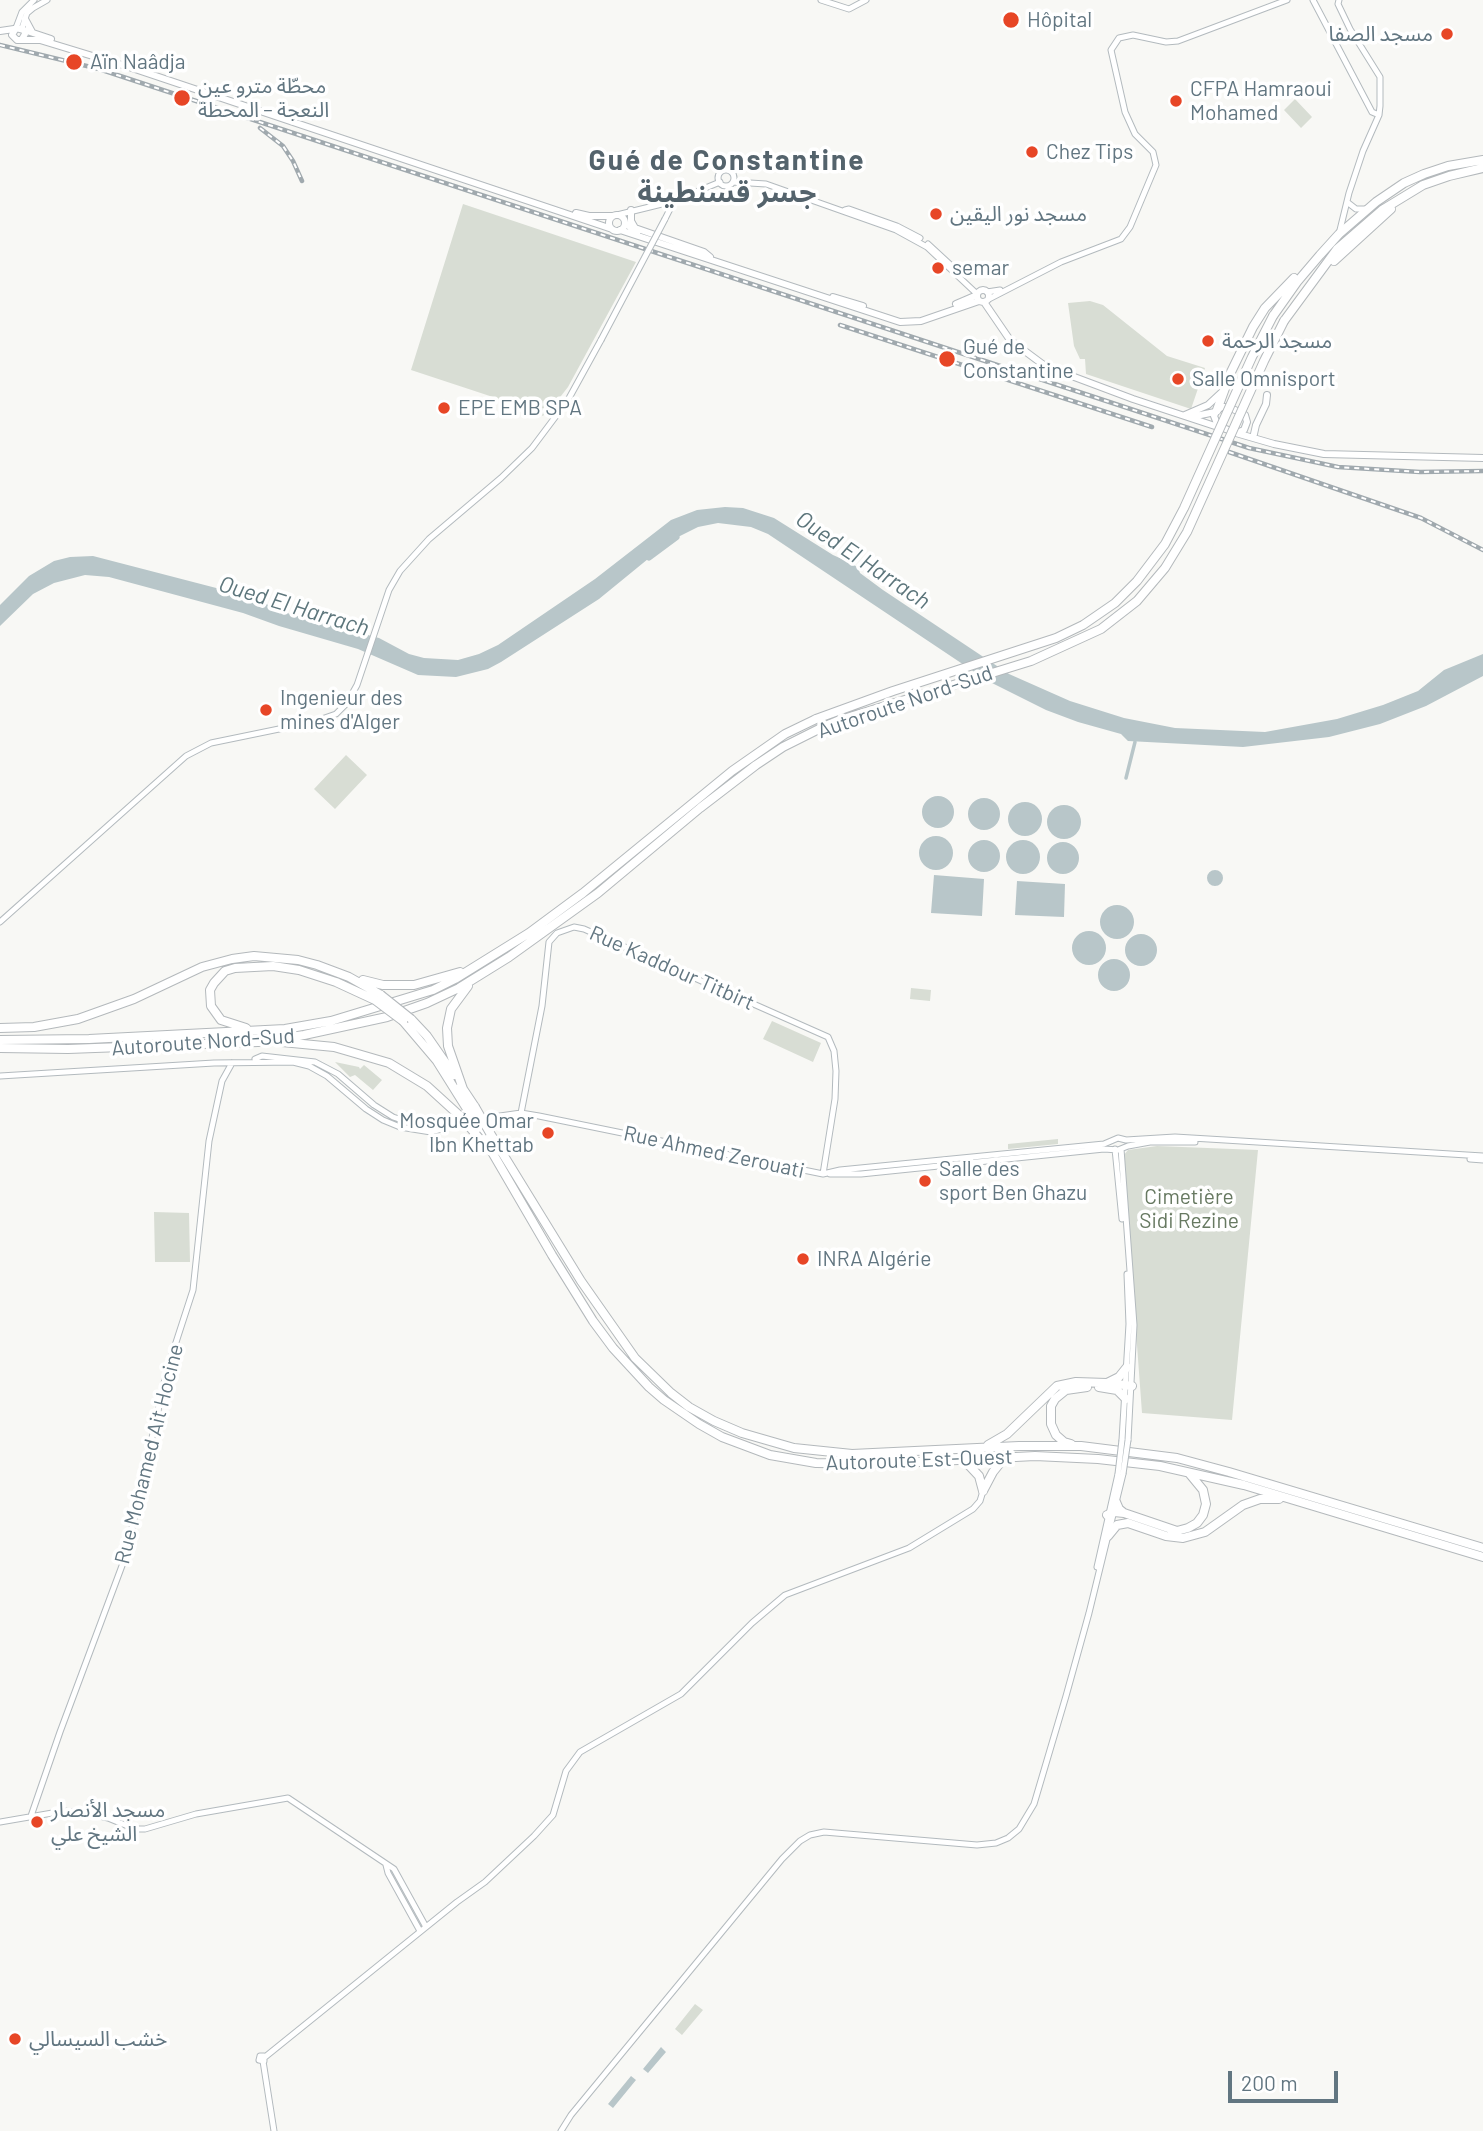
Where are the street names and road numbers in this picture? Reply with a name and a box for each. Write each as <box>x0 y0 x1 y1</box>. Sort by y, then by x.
street label: Autoroute Nord-Sud <box>814 660 996 744</box>
street label: Rue Kaddour Titbirt <box>586 920 758 1016</box>
street label: Autoroute Nord-Sud <box>111 1023 295 1061</box>
street label: Rue Ahmed Zerouati <box>621 1121 807 1183</box>
street label: Rue Mohamed Ait Hocine <box>109 1341 189 1567</box>
street label: Autoroute Est-Ouest <box>825 1444 1013 1476</box>

